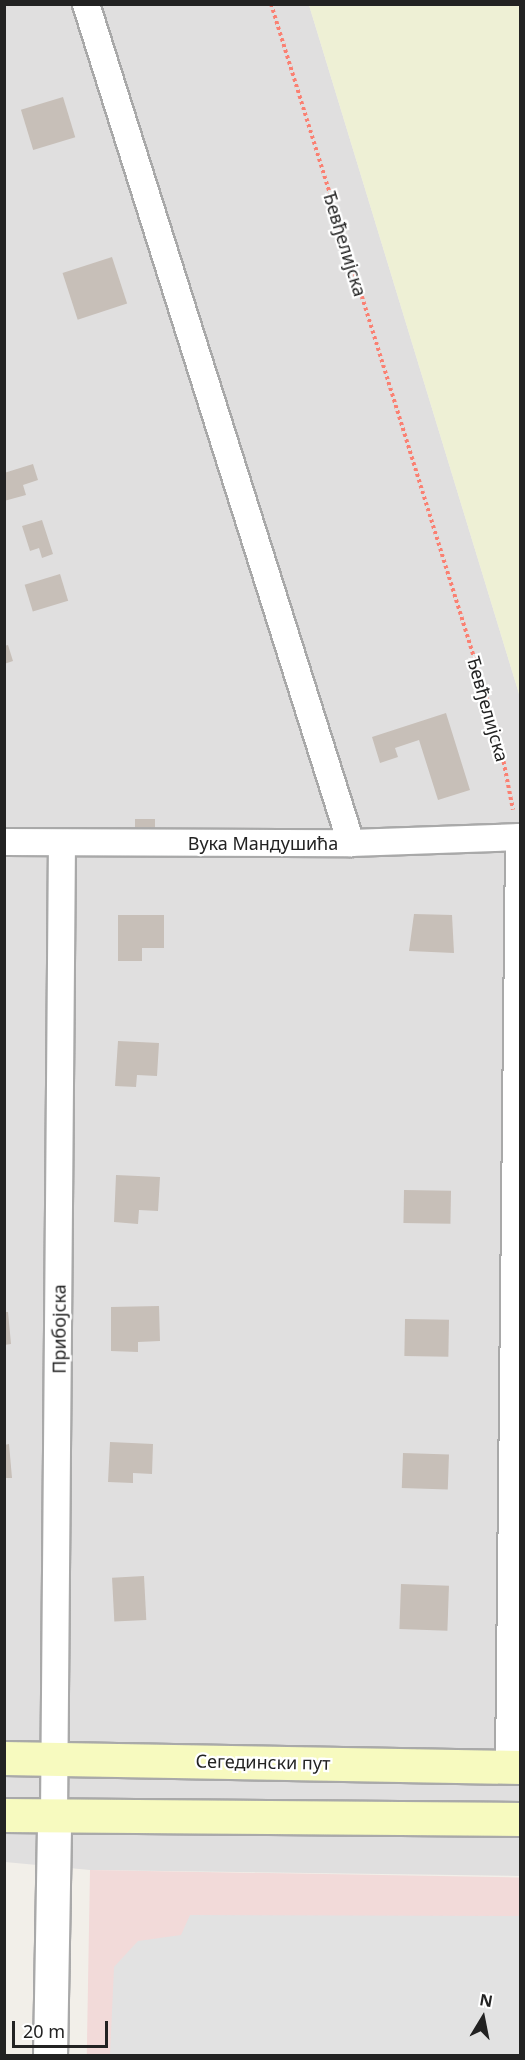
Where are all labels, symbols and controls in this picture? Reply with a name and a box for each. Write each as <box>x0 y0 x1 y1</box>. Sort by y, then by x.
street label: Ђевђелијска <box>319 189 371 299</box>
street label: Ђевђелијска <box>463 654 513 764</box>
street label: Вука Мандушића <box>188 832 338 854</box>
street label: Прибојска <box>48 1284 70 1374</box>
street label: Сегедински пут <box>195 1750 331 1774</box>
north arrow <box>453 1988 513 2048</box>
text: N <box>478 1988 494 2012</box>
scale bar <box>15 2009 111 2047</box>
text: 20 m <box>23 2019 65 2043</box>

